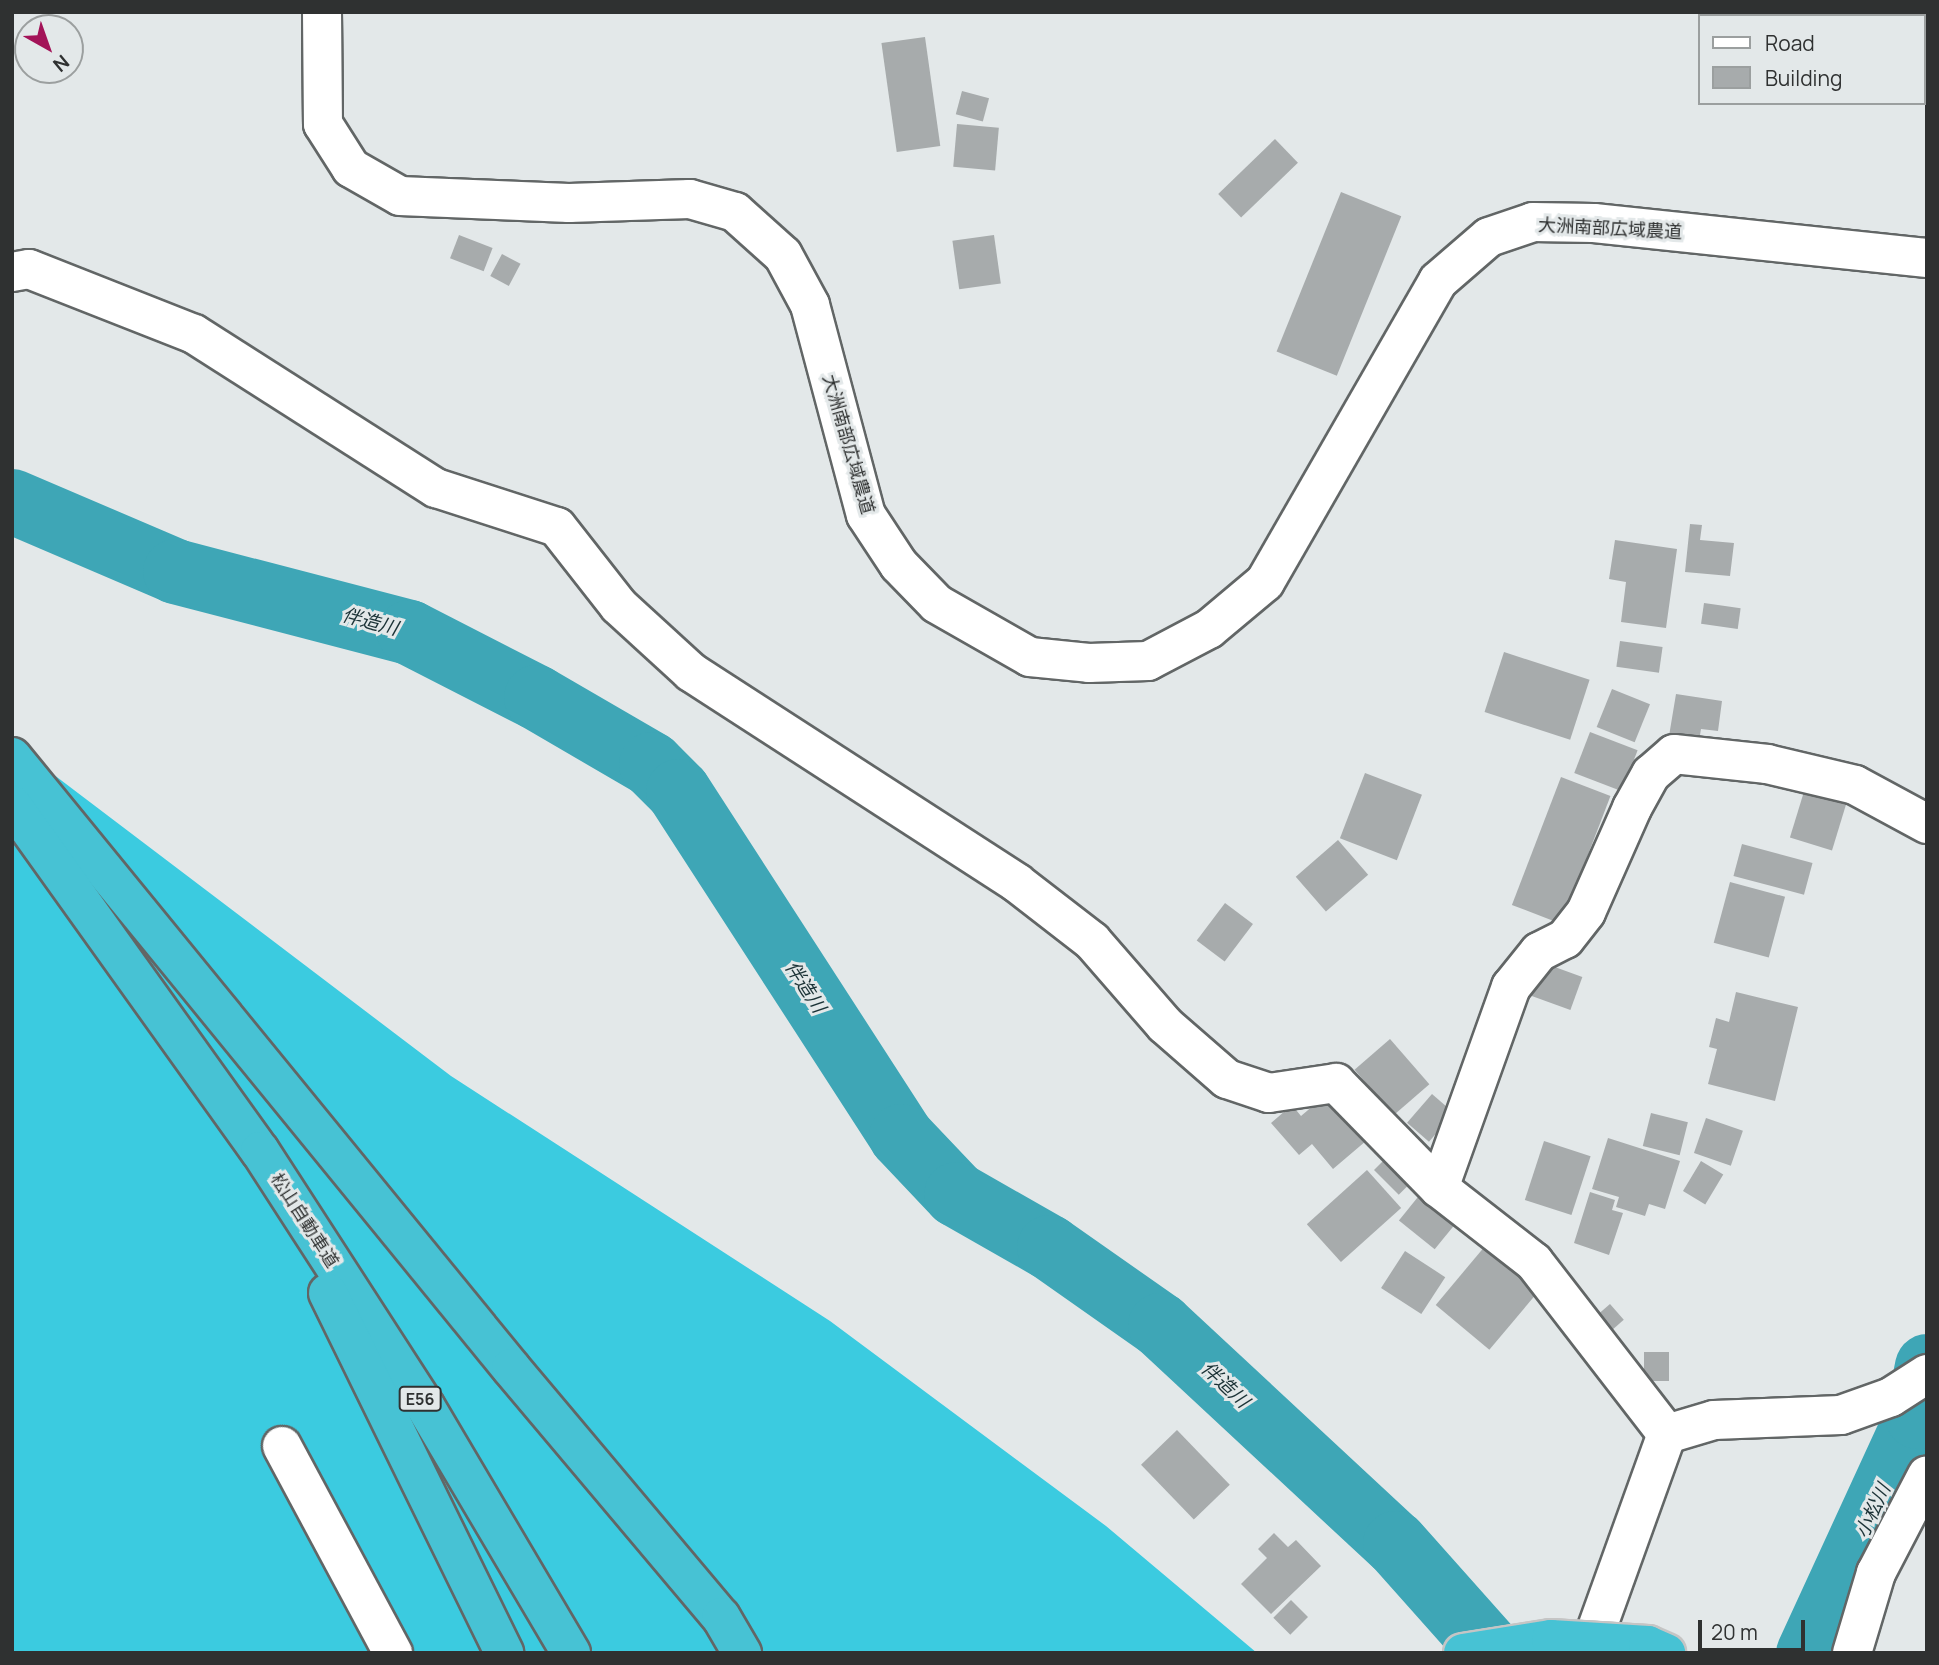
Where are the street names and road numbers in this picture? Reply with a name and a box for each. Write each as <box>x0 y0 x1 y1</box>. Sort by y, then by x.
street label: 大洲南部広域農道 <box>1538 213 1682 243</box>
street label: 大洲南部広域農道 <box>819 372 879 516</box>
street label: 松山自動車道 <box>267 1169 343 1271</box>
road number: E56 <box>397 1386 443 1412</box>

